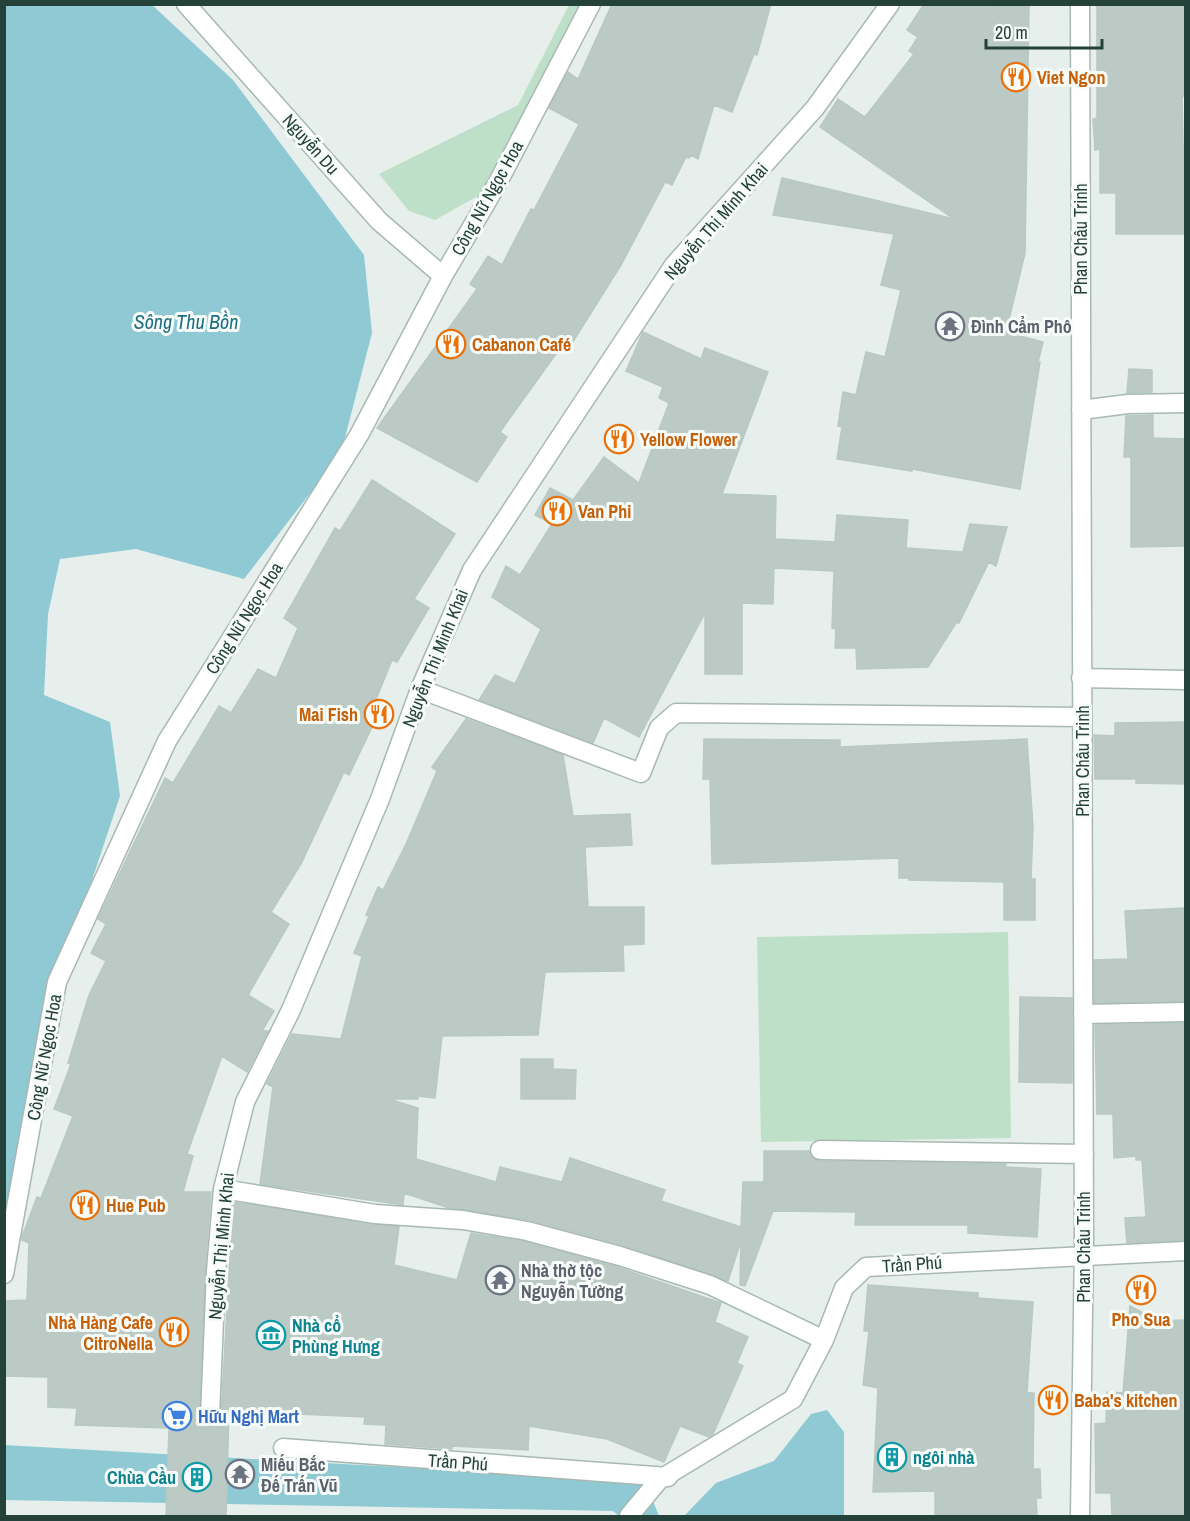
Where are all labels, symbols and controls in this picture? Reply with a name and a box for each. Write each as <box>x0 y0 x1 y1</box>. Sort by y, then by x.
scale bar <box>986 12 1102 50</box>
text: 20 m <box>995 20 1028 45</box>
restaurant icon: Viet Ngon <box>1000 61 1032 93</box>
place label: Viet Ngon <box>1037 65 1106 90</box>
street label: Nguyễn Du <box>277 108 345 180</box>
street label: Công Nữ Ngọc Hoa <box>445 136 529 260</box>
street label: Nguyễn Thị Minh Khai <box>658 157 774 285</box>
street label: Phan Châu Trinh <box>1068 183 1093 295</box>
water label: Sông Thu Bồn <box>134 308 238 335</box>
temple icon: Đình Cẩm Phô <box>934 310 966 342</box>
place label: Đình Cẩm Phô <box>971 314 1072 339</box>
restaurant icon: Cabanon Café <box>435 328 467 360</box>
place label: Cabanon Café <box>472 332 571 357</box>
restaurant icon: Yellow Flower <box>603 423 635 455</box>
place label: Yellow Flower <box>640 427 738 452</box>
restaurant icon: Van Phi <box>541 495 573 527</box>
place label: Van Phi <box>578 499 631 524</box>
street label: Công Nữ Ngọc Hoa <box>199 557 289 679</box>
street label: Nguyễn Thị Minh Khai <box>396 585 474 731</box>
restaurant icon: Mai Fish <box>363 698 395 730</box>
place label: Mai Fish <box>299 702 358 727</box>
street label: Phan Châu Trinh <box>1070 705 1095 817</box>
street label: Công Nữ Ngọc Hoa <box>21 992 67 1122</box>
street label: Nguyễn Thị Minh Khai <box>202 1171 240 1321</box>
restaurant icon: Hue Pub <box>69 1189 101 1221</box>
street label: Phan Châu Trinh <box>1071 1191 1096 1303</box>
place label: Hue Pub <box>106 1193 166 1218</box>
street label: Trần Phú <box>881 1249 943 1279</box>
place label: Nhà thờ tộc Nguyễn Tường <box>521 1258 623 1304</box>
temple icon: Nhà thờ tộc Nguyễn Tường <box>484 1264 516 1296</box>
restaurant icon: Pho Sua <box>1125 1274 1157 1306</box>
place label: Pho Sua <box>1111 1307 1171 1332</box>
place label: Nhà Hàng Cafe CitroNella <box>48 1310 154 1356</box>
place label: Nhà cổ Phùng Hưng <box>292 1313 380 1359</box>
restaurant icon: Nhà Hàng Cafe CitroNella <box>158 1316 190 1348</box>
museum icon: Nhà cổ Phùng Hưng <box>255 1319 287 1351</box>
restaurant icon: Baba's kitchen <box>1037 1384 1069 1416</box>
place label: Baba's kitchen <box>1074 1388 1178 1413</box>
supermarket icon: Hữu Nghị Mart <box>161 1400 193 1432</box>
place label: Hữu Nghị Mart <box>198 1404 299 1429</box>
building icon: ngôi nhà <box>876 1441 908 1473</box>
place label: ngôi nhà <box>913 1445 975 1470</box>
street label: Trần Phú <box>427 1447 489 1477</box>
place label: Miếu Bắc Đế Trấn Vũ <box>261 1452 338 1498</box>
temple icon: Miếu Bắc Đế Trấn Vũ <box>224 1458 256 1490</box>
building icon: Chùa Cầu <box>181 1461 213 1493</box>
place label: Chùa Cầu <box>107 1465 176 1490</box>

